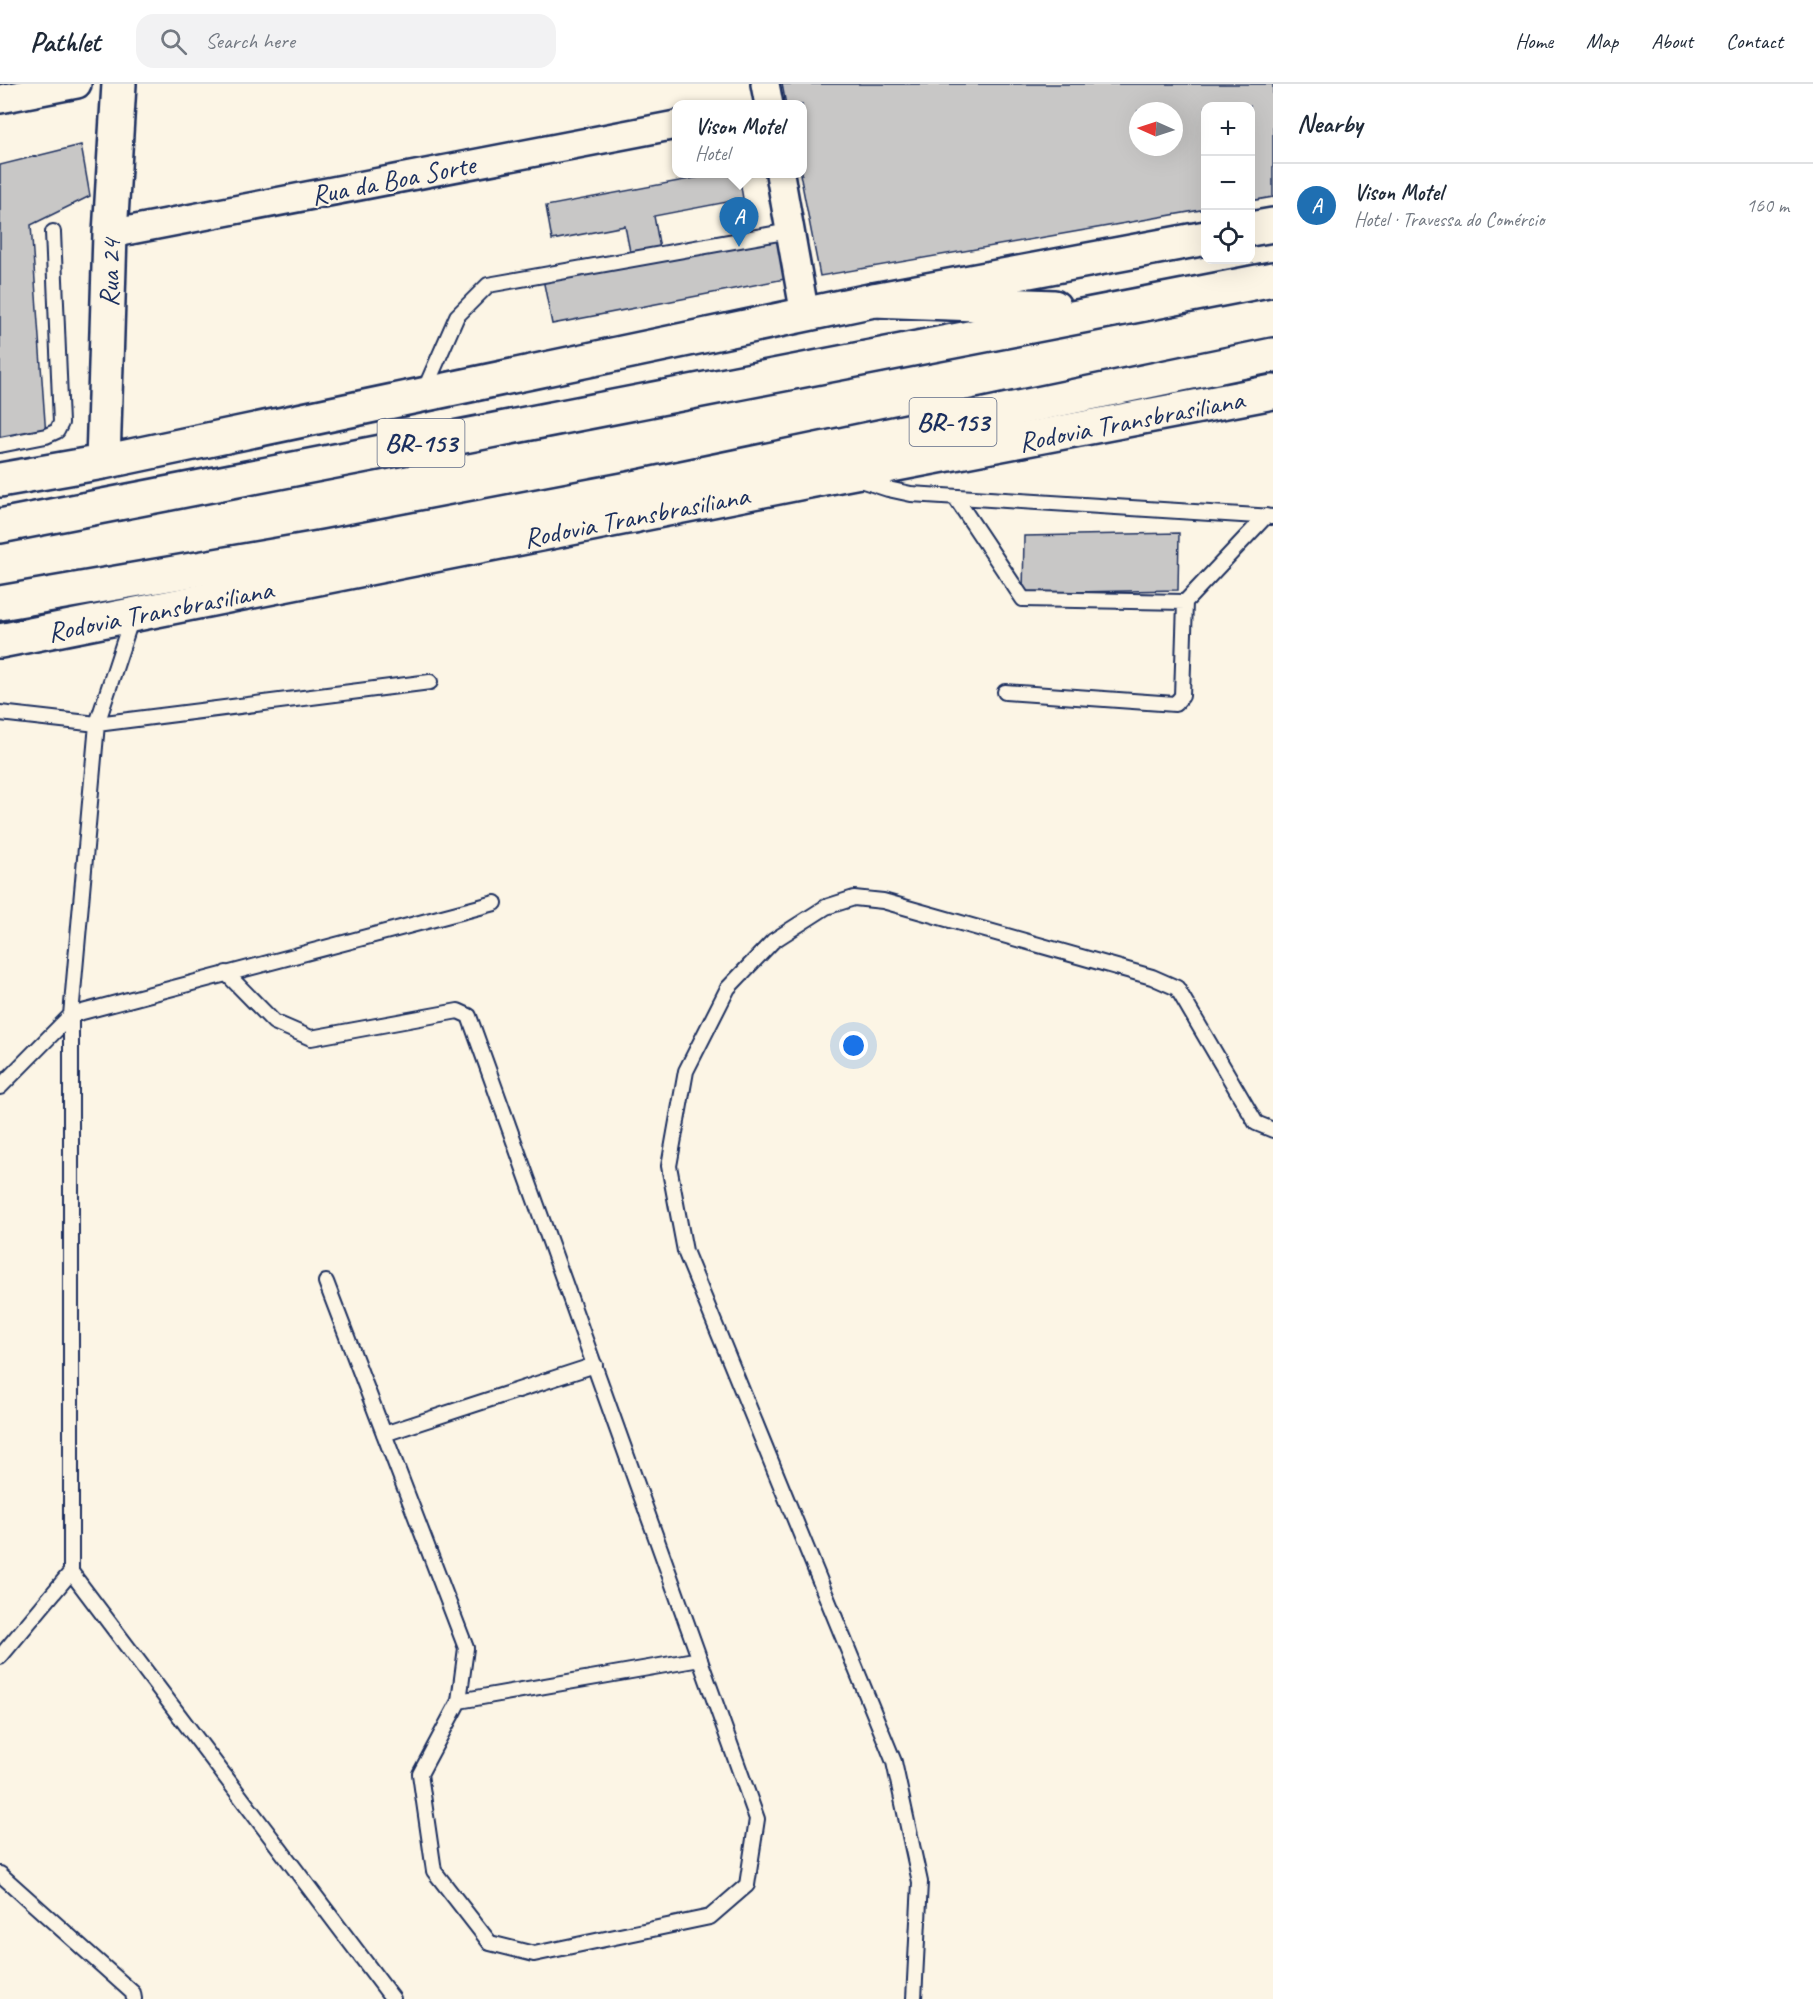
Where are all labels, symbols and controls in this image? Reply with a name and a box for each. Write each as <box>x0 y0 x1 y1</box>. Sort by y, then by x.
search box <box>136 14 556 68</box>
text: Pathlet <box>30 24 100 59</box>
icon: search <box>157 25 190 58</box>
text: Search here <box>205 27 295 55</box>
text: Home <box>1515 28 1553 54</box>
text: Map <box>1586 28 1618 54</box>
text: About <box>1651 28 1693 54</box>
text: Contact <box>1726 28 1783 54</box>
popup <box>672 100 807 178</box>
north arrow <box>1129 102 1183 156</box>
map controls <box>1201 102 1255 264</box>
button: + <box>1201 102 1255 156</box>
text: Nearby <box>1297 107 1362 140</box>
text: Vison Motel <box>695 113 784 141</box>
text: Hotel <box>695 141 730 166</box>
street label: Rua da Boa Sorte <box>308 146 480 213</box>
button: − <box>1201 156 1255 210</box>
text: Vison Motel <box>1354 179 1443 207</box>
text: A <box>1311 193 1322 218</box>
text: 160 m <box>1746 193 1789 218</box>
pin: A <box>720 198 758 247</box>
text: Hotel · Travessa do Comércio <box>1354 207 1544 232</box>
button: locate <box>1201 210 1255 264</box>
street label: Rua 24 <box>91 236 128 307</box>
street label: Rodovia Transbrasiliana <box>1015 381 1248 459</box>
road number: BR-153 <box>910 398 996 446</box>
road number: BR-153 <box>378 419 464 467</box>
street label: Rodovia Transbrasiliana <box>520 477 753 555</box>
street label: Rodovia Transbrasiliana <box>44 571 277 649</box>
your location <box>839 1031 868 1060</box>

